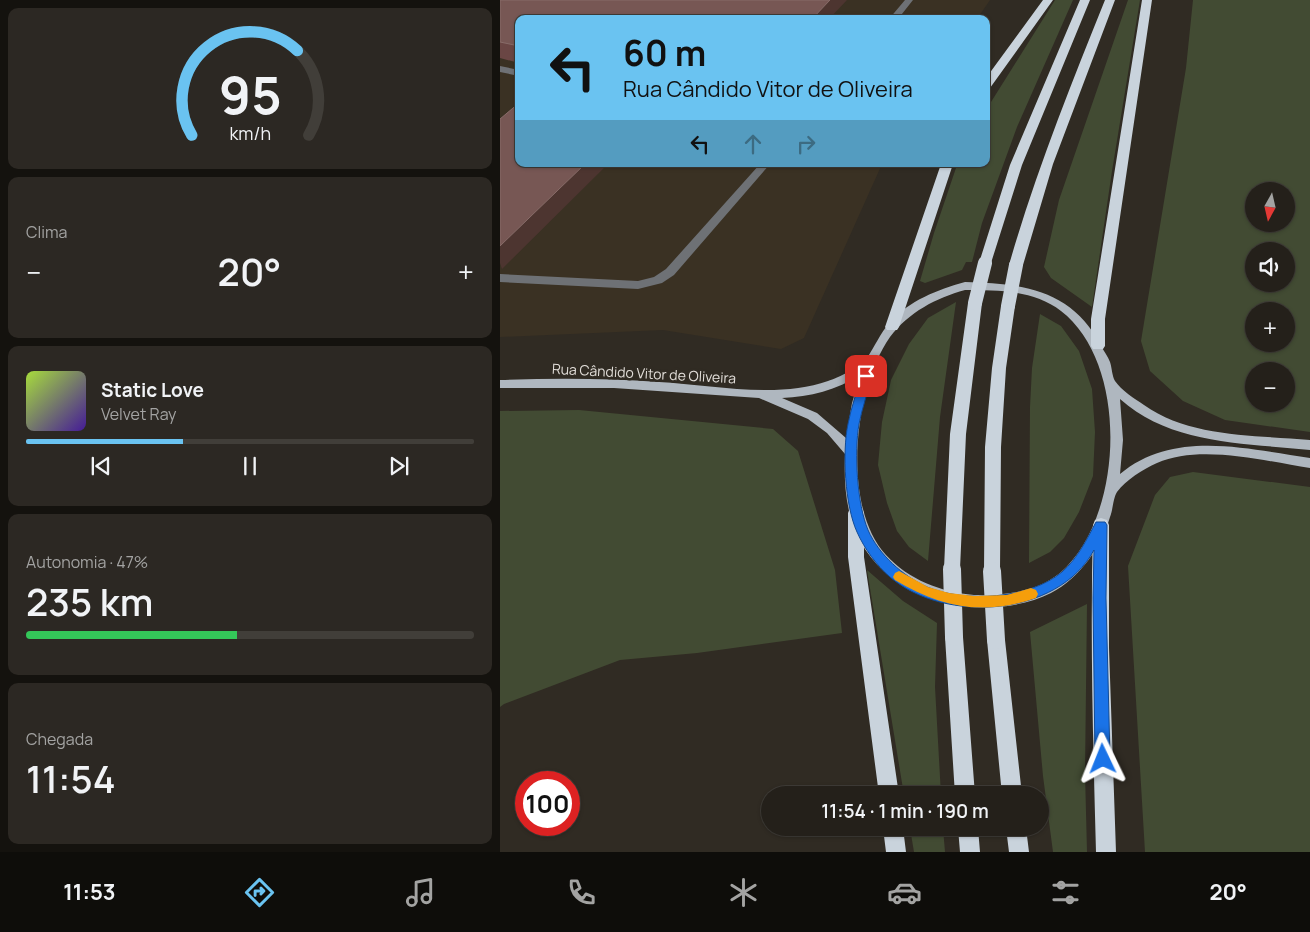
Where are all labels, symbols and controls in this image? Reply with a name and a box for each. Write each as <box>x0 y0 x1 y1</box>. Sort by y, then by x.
text: 60 m <box>623 29 706 77</box>
icon: left <box>540 35 605 100</box>
text: 95 <box>219 59 281 130</box>
text: Rua Cândido Vitor de Oliveira <box>623 74 913 104</box>
text: km/h <box>229 121 271 145</box>
icon: left <box>686 130 714 158</box>
icon: ahead <box>739 130 767 158</box>
icon: right <box>792 130 820 158</box>
north arrow <box>1245 182 1295 232</box>
map controls <box>1245 182 1295 412</box>
text: Clima <box>26 221 67 243</box>
button: sound <box>1245 242 1295 292</box>
text: 20° <box>218 245 281 297</box>
text: − <box>26 253 41 291</box>
text: + <box>458 253 474 291</box>
button: + <box>1245 302 1295 352</box>
pin <box>845 355 887 397</box>
street label: Rua Cândido Vitor de Oliveira <box>551 359 737 387</box>
icon: arrive <box>852 362 880 390</box>
button: − <box>1245 362 1295 412</box>
text: Static Love <box>101 377 204 403</box>
text: Velvet Ray <box>101 403 177 425</box>
icon: previous <box>87 452 115 480</box>
icon: pause <box>236 452 264 480</box>
icon: next <box>385 452 413 480</box>
text: Autonomia · 47% <box>26 551 148 573</box>
text: 235 km <box>26 575 153 627</box>
text: Chegada <box>26 728 93 750</box>
position arrow <box>1076 732 1128 784</box>
text: 11:54 <box>26 752 116 804</box>
speed limit sign: 100 <box>515 771 580 836</box>
text: 11:54 · 1 min · 190 m <box>821 798 989 824</box>
icon: directions <box>242 875 277 910</box>
icon: music <box>403 875 438 910</box>
icon: phone <box>564 875 599 910</box>
icon: climate <box>726 875 761 910</box>
icon: car <box>887 875 922 910</box>
icon: filters <box>1048 875 1083 910</box>
text: 11:53 <box>63 877 116 907</box>
text: 20° <box>1209 877 1247 907</box>

